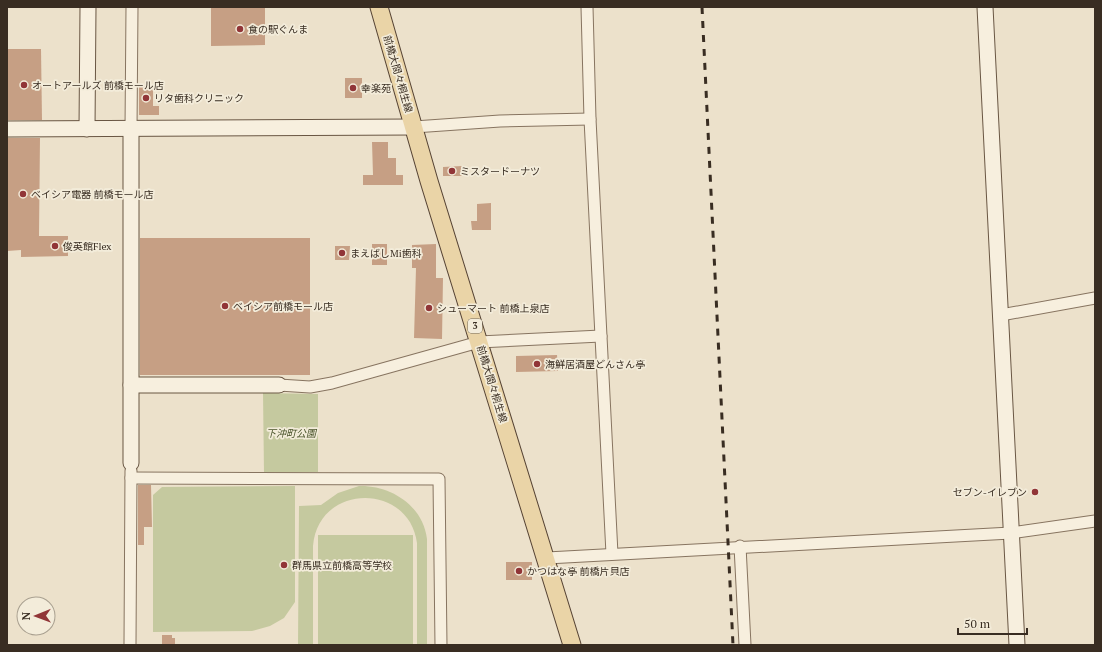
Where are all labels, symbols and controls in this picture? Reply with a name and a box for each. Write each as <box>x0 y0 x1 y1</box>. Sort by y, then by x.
place label: 食の駅ぐんま <box>248 23 308 36</box>
marker: 食の駅ぐんま <box>235 24 245 34</box>
street label: 前橋大間々桐生線 <box>381 34 415 114</box>
place label: オートアールズ 前橋モール店 <box>32 79 164 92</box>
marker: オートアールズ 前橋モール店 <box>19 80 29 90</box>
place label: 幸楽苑 <box>361 82 391 95</box>
marker: 幸楽苑 <box>348 83 358 93</box>
place label: リタ歯科クリニック <box>154 92 244 105</box>
marker: リタ歯科クリニック <box>141 93 151 103</box>
place label: ミスタードーナツ <box>460 165 540 178</box>
marker: ミスタードーナツ <box>447 166 457 176</box>
place label: ベイシア電器 前橋モール店 <box>31 188 153 201</box>
marker: ベイシア電器 前橋モール店 <box>18 189 28 199</box>
place label: 俊英館Flex <box>62 240 112 253</box>
marker: 俊英館Flex <box>50 241 60 251</box>
place label: まえばしMi歯科 <box>350 247 422 260</box>
marker: まえばしMi歯科 <box>337 248 347 258</box>
place label: ベイシア前橋モール店 <box>233 300 333 313</box>
marker: ベイシア前橋モール店 <box>220 301 230 311</box>
place label: シューマート 前橋上泉店 <box>437 302 549 315</box>
marker: シューマート 前橋上泉店 <box>424 303 434 313</box>
road number: 3 <box>468 319 482 333</box>
street label: 前橋大間々桐生線 <box>474 344 510 424</box>
place label: 海鮮居酒屋どんさん亭 <box>545 358 645 371</box>
marker: 海鮮居酒屋どんさん亭 <box>532 359 542 369</box>
park label: 下沖町公園 <box>266 427 318 440</box>
place label: セブン-イレブン <box>953 486 1027 499</box>
marker: セブン-イレブン <box>1030 487 1040 497</box>
place label: 群馬県立前橋高等学校 <box>292 559 392 572</box>
marker: 群馬県立前橋高等学校 <box>279 560 289 570</box>
place label: かつはな亭 前橋片貝店 <box>527 565 629 578</box>
marker: かつはな亭 前橋片貝店 <box>514 566 524 576</box>
north arrow <box>16 596 56 636</box>
scale bar <box>958 610 1027 636</box>
text: N <box>19 611 33 620</box>
text: 50 m <box>964 616 991 631</box>

